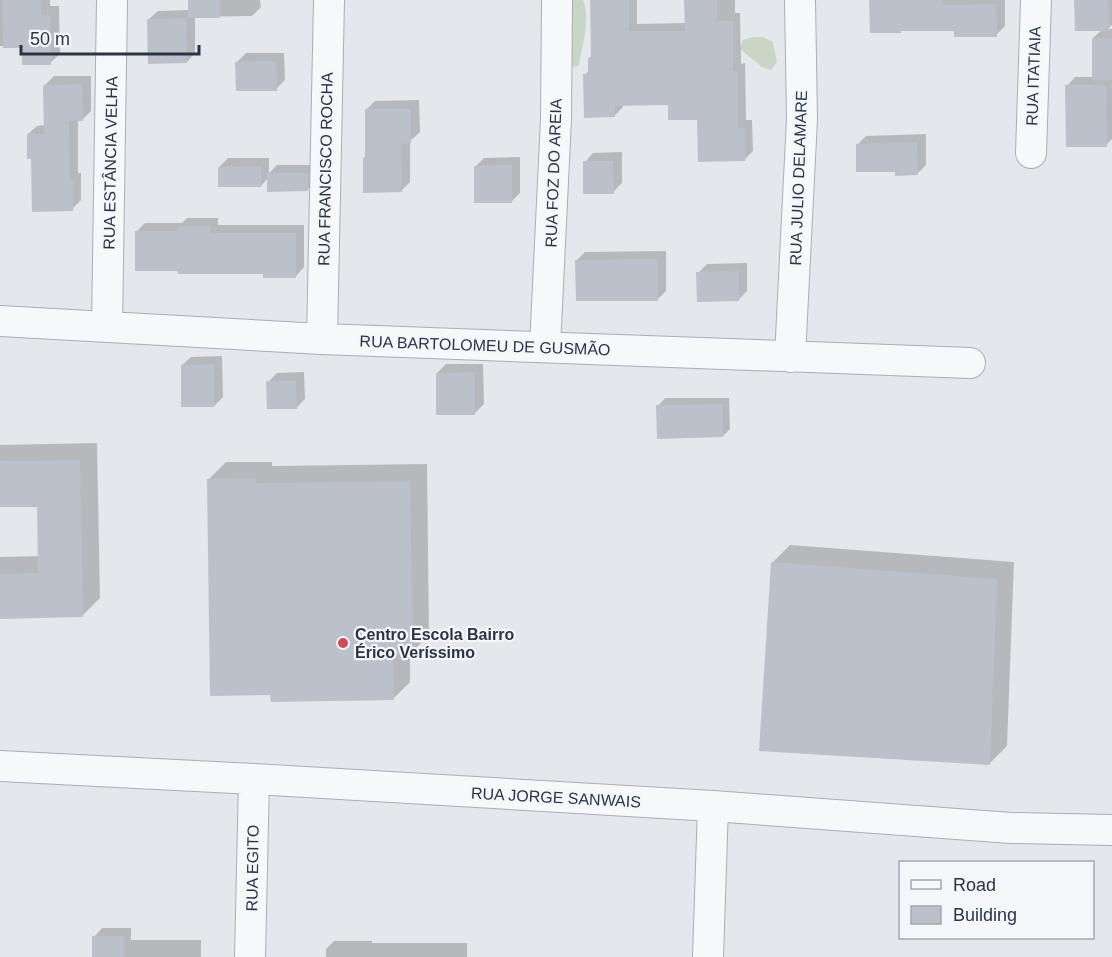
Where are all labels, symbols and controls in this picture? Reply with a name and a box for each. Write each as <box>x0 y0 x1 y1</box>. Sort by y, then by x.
scale bar <box>21 18 200 56</box>
street label: RUA ITATIAIA <box>1023 25 1044 126</box>
text: 50 m <box>30 29 70 49</box>
street label: RUA FRANCISCO ROCHA <box>315 72 336 266</box>
street label: RUA ESTÂNCIA VELHA <box>99 76 121 250</box>
street label: RUA JULIO DELAMARE <box>787 90 810 266</box>
street label: RUA FOZ DO AREIA <box>542 98 565 248</box>
street label: RUA BARTOLOMEU DE GUSMÃO <box>359 331 611 358</box>
place label: Centro Escola Bairro Érico Veríssimo <box>355 626 514 661</box>
marker: Centro Escola Bairro Érico Veríssimo <box>336 636 350 650</box>
street label: RUA JORGE SANWAIS <box>471 785 641 810</box>
street label: RUA EGITO <box>243 824 262 912</box>
legend <box>899 861 1094 939</box>
text: Road <box>953 875 996 895</box>
text: Building <box>953 905 1017 925</box>

